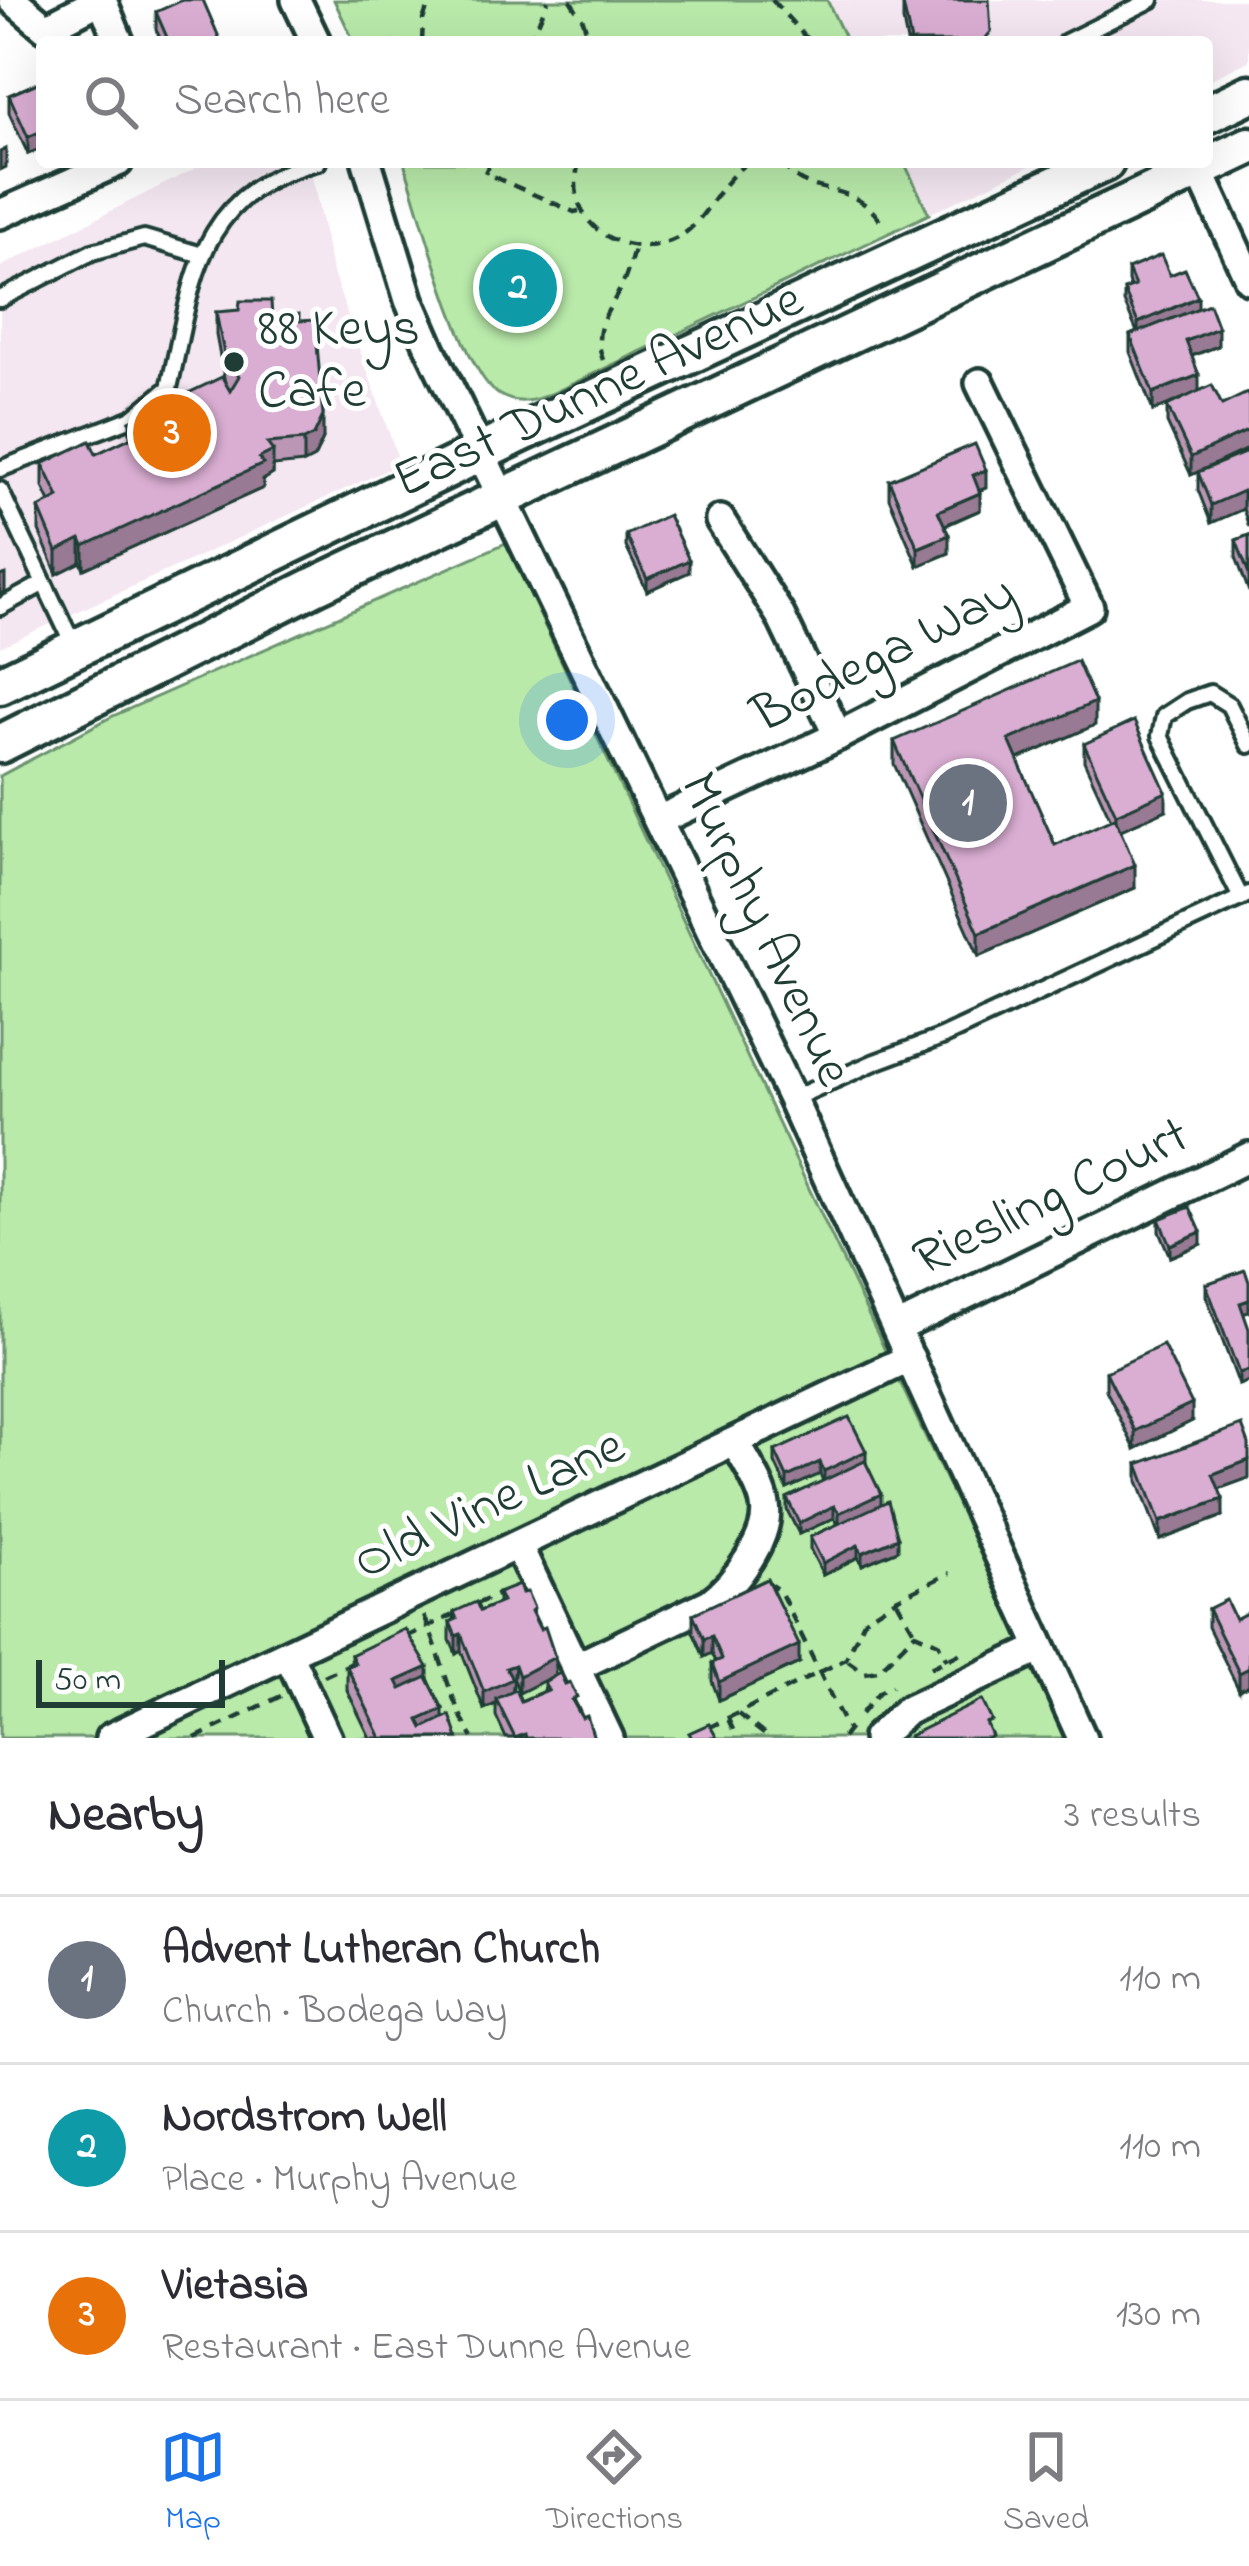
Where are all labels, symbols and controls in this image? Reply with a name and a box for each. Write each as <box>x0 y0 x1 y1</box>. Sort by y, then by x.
search box <box>36 36 1213 168</box>
icon: search <box>78 69 144 135</box>
text: Search here <box>174 69 390 135</box>
pin: 2 <box>479 243 557 333</box>
street label: East Dunne Avenue <box>381 263 817 521</box>
place label: 88 Keys Cafe <box>258 292 420 432</box>
marker: 88 Keys Cafe <box>221 349 247 375</box>
pin: 3 <box>133 388 211 478</box>
street label: Bodega Way <box>738 556 1031 758</box>
your location <box>537 690 597 750</box>
pin: 1 <box>929 758 1007 848</box>
street label: Murphy Avenue <box>657 760 871 1101</box>
street label: Riesling Court <box>901 1099 1203 1300</box>
street label: Old Vine Lane <box>342 1409 639 1603</box>
scale bar <box>36 1654 225 1707</box>
text: 50 m <box>54 1657 121 1705</box>
text: Nearby <box>48 1779 204 1854</box>
text: 3 results <box>1064 1788 1201 1845</box>
text: Advent Lutheran Church <box>162 1918 600 1984</box>
text: 1 <box>81 1951 93 2008</box>
text: 110 m <box>1119 1951 1201 2008</box>
text: Church · Bodega Way <box>162 1984 507 2041</box>
text: Nordstrom Well <box>162 2086 447 2152</box>
text: 2 <box>77 2119 97 2176</box>
text: 110 m <box>1119 2119 1201 2176</box>
text: Place · Murphy Avenue <box>162 2152 517 2209</box>
text: Vietasia <box>162 2254 308 2320</box>
text: 3 <box>79 2287 95 2344</box>
text: 130 m <box>1116 2287 1201 2344</box>
text: Restaurant · East Dunne Avenue <box>162 2320 691 2377</box>
tab: Map <box>160 2424 226 2544</box>
tab: Directions <box>546 2424 683 2544</box>
tab: Saved <box>1003 2424 1089 2544</box>

